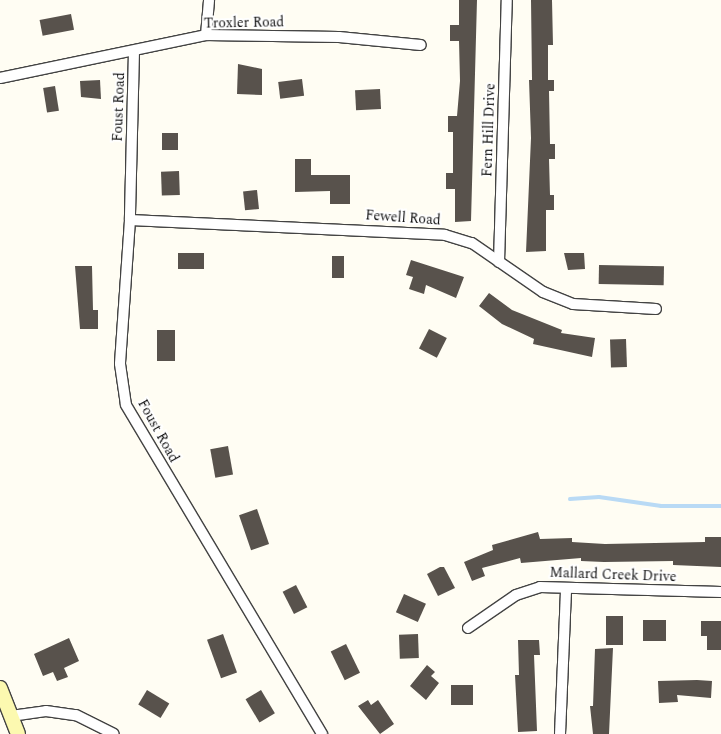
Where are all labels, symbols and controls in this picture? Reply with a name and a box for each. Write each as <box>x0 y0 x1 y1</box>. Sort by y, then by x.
street label: Troxler Road <box>204 14 284 32</box>
street label: Foust Road <box>109 72 129 142</box>
street label: Fern Hill Drive <box>479 83 499 177</box>
street label: Fewell Road <box>365 207 441 229</box>
street label: Foust Road <box>134 397 182 465</box>
street label: Mallard Creek Drive <box>549 564 677 586</box>

